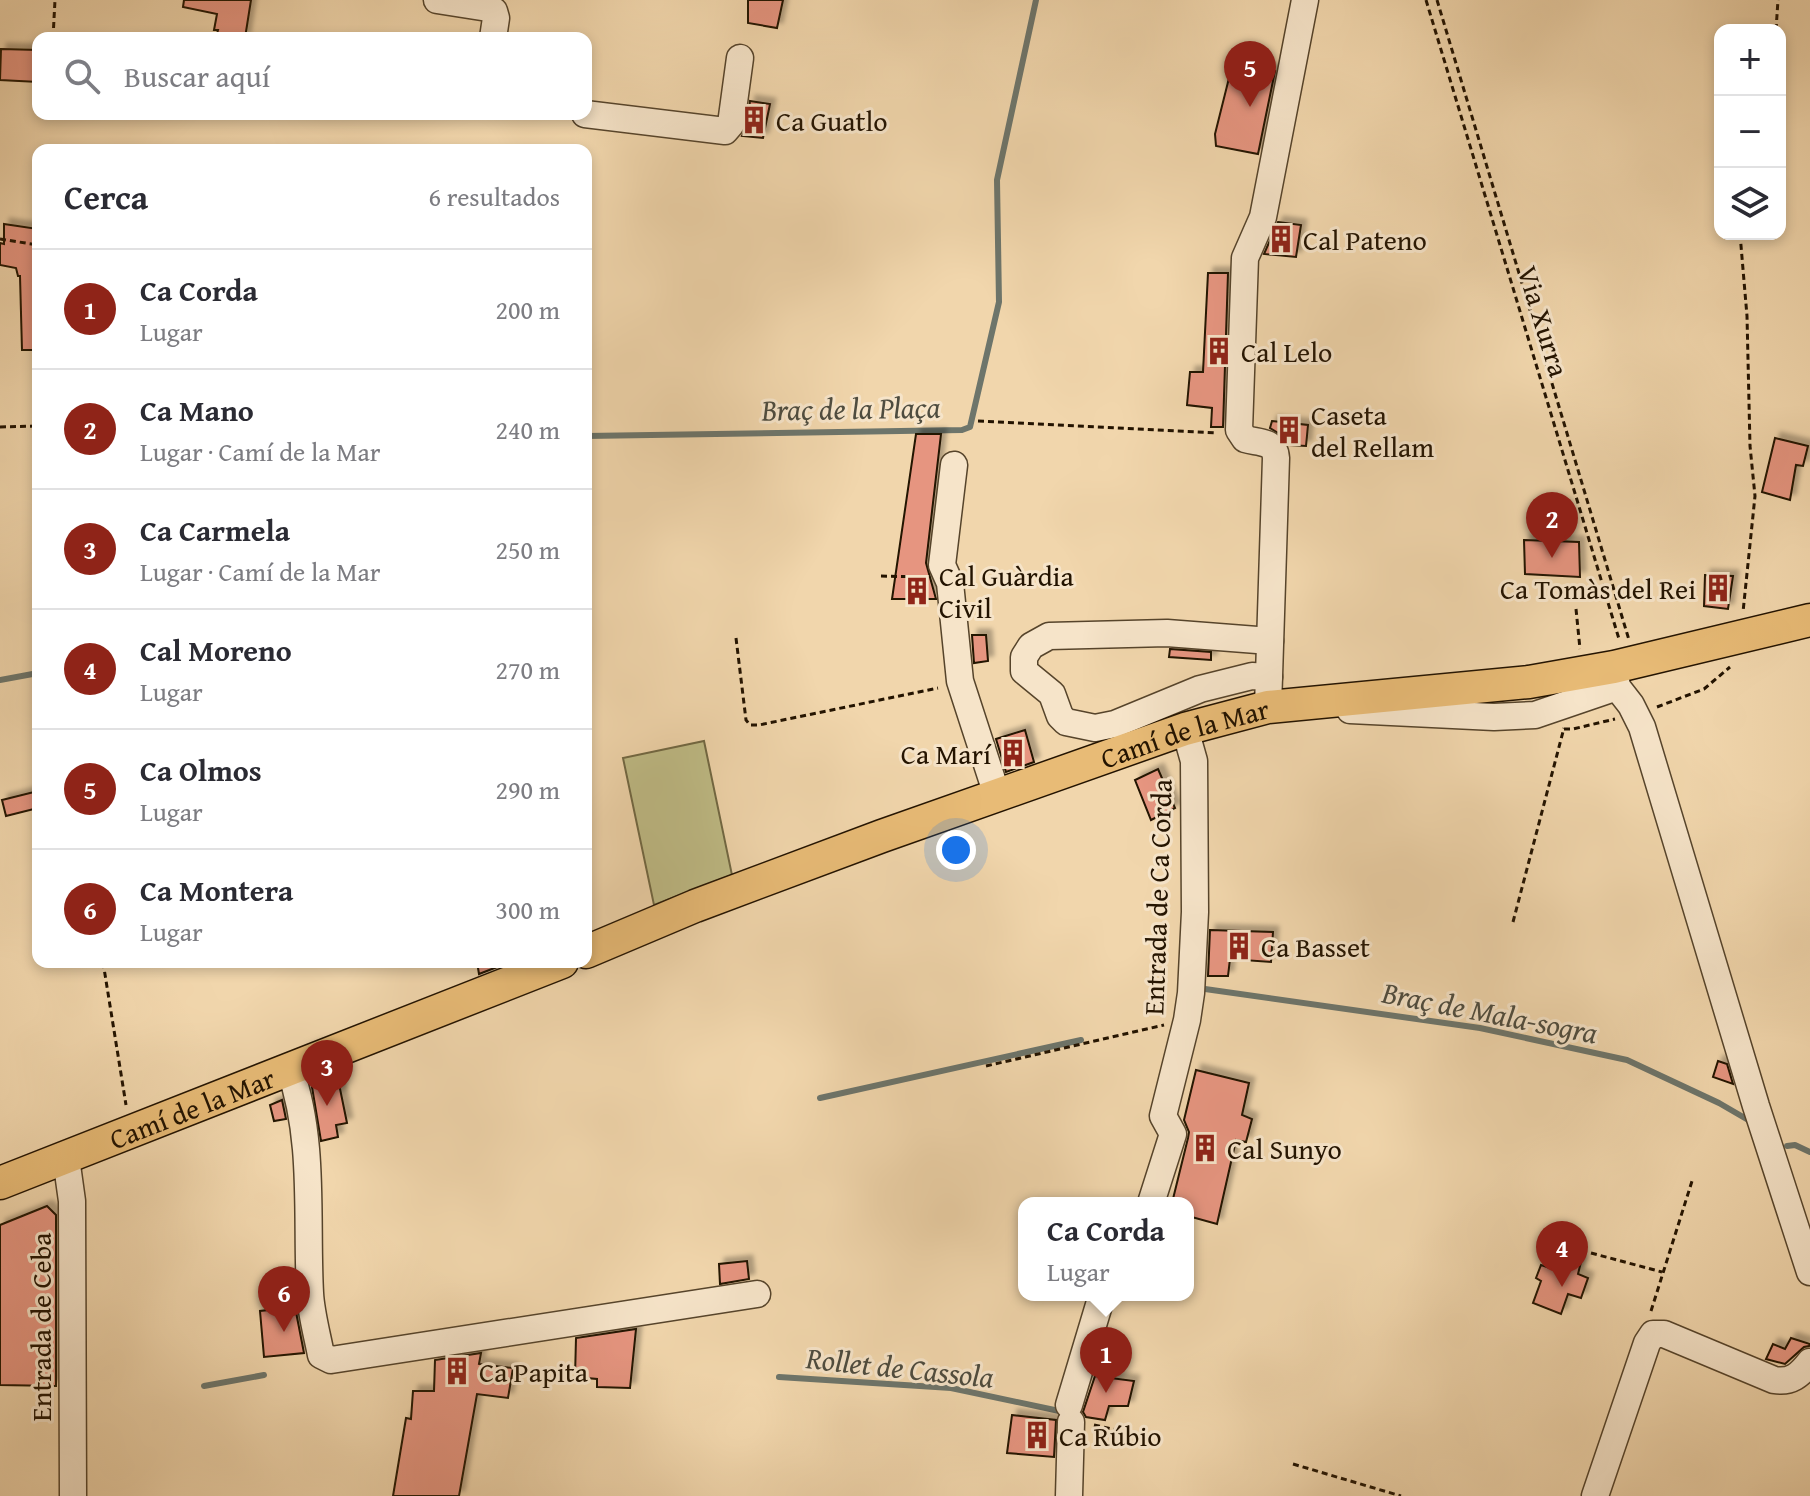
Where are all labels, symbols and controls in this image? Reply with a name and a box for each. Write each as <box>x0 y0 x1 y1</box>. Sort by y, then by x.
map controls <box>1714 24 1786 240</box>
button: + <box>1714 24 1786 96</box>
search box <box>32 32 592 120</box>
pin: 5 <box>1224 41 1276 107</box>
icon: search <box>60 54 104 98</box>
text: Buscar aquí <box>124 54 270 98</box>
button: − <box>1714 96 1786 168</box>
place label: Ca Guatlo <box>776 100 888 141</box>
building icon: Ca Guatlo <box>739 105 769 135</box>
button: layers <box>1714 168 1786 240</box>
text: Cerca <box>64 172 148 221</box>
text: 6 resultados <box>429 177 560 216</box>
place label: Cal Pateno <box>1303 219 1427 260</box>
building icon: Cal Pateno <box>1266 224 1296 254</box>
street label: Via Xurra <box>1508 260 1581 382</box>
text: Ca Corda <box>140 268 258 312</box>
text: 1 <box>83 290 97 329</box>
text: 200 m <box>495 290 560 329</box>
text: Lugar <box>140 312 203 351</box>
place label: Cal Lelo <box>1241 331 1332 372</box>
building icon: Cal Lelo <box>1204 336 1234 366</box>
water label: Braç de la Plaça <box>760 384 941 432</box>
text: Ca Mano <box>140 388 254 432</box>
place label: Caseta del Rellam <box>1311 394 1434 467</box>
text: 2 <box>83 410 97 449</box>
text: 240 m <box>495 410 560 449</box>
building icon: Caseta del Rellam <box>1274 415 1304 445</box>
text: Lugar · Camí de la Mar <box>140 432 381 471</box>
pin: 2 <box>1526 492 1578 558</box>
text: Ca Carmela <box>140 508 290 552</box>
text: 3 <box>83 530 97 569</box>
text: 250 m <box>495 530 560 569</box>
text: Lugar · Camí de la Mar <box>140 552 381 591</box>
place label: Cal Guàrdia Civil <box>939 555 1074 628</box>
place label: Ca Tomàs del Rei <box>1500 568 1696 609</box>
building icon: Ca Tomàs del Rei <box>1703 573 1733 603</box>
building icon: Cal Guàrdia Civil <box>902 576 932 606</box>
text: Cal Moreno <box>140 628 292 672</box>
text: 4 <box>83 650 97 689</box>
text: 270 m <box>495 650 560 689</box>
text: Lugar <box>140 672 203 711</box>
street label: Camí de la Mar <box>1095 687 1274 778</box>
place label: Ca Marí <box>901 733 992 774</box>
building icon: Ca Marí <box>998 738 1028 768</box>
text: Ca Olmos <box>140 748 262 792</box>
text: 5 <box>83 770 97 809</box>
text: 290 m <box>495 770 560 809</box>
street label: Entrada de Ca Corda <box>1132 777 1182 1016</box>
text: Lugar <box>140 792 203 831</box>
your location <box>936 830 976 870</box>
text: Ca Montera <box>140 868 293 912</box>
text: 6 <box>83 890 97 929</box>
text: 300 m <box>495 890 560 929</box>
text: Lugar <box>140 912 203 951</box>
place label: Ca Basset <box>1261 926 1370 967</box>
building icon: Ca Basset <box>1224 931 1254 961</box>
water label: Braç de Mala-sogra <box>1378 969 1602 1054</box>
pin: 3 <box>301 1040 353 1106</box>
street label: Camí de la Mar <box>103 1056 281 1159</box>
place label: Cal Sunyo <box>1227 1128 1342 1169</box>
building icon: Cal Sunyo <box>1190 1133 1220 1163</box>
popup <box>1018 1197 1194 1301</box>
text: Ca Corda <box>1047 1208 1165 1252</box>
pin: 4 <box>1536 1221 1588 1287</box>
street label: Entrada de Ceba <box>20 1232 61 1421</box>
text: Lugar <box>1047 1252 1110 1291</box>
pin: 6 <box>258 1266 310 1332</box>
pin: 1 <box>1080 1327 1132 1393</box>
water label: Rollet de Cassola <box>803 1335 996 1399</box>
place label: Ca Papita <box>479 1351 589 1392</box>
building icon: Ca Papita <box>442 1356 472 1386</box>
place label: Ca Rúbio <box>1059 1415 1162 1456</box>
building icon: Ca Rúbio <box>1022 1420 1052 1450</box>

